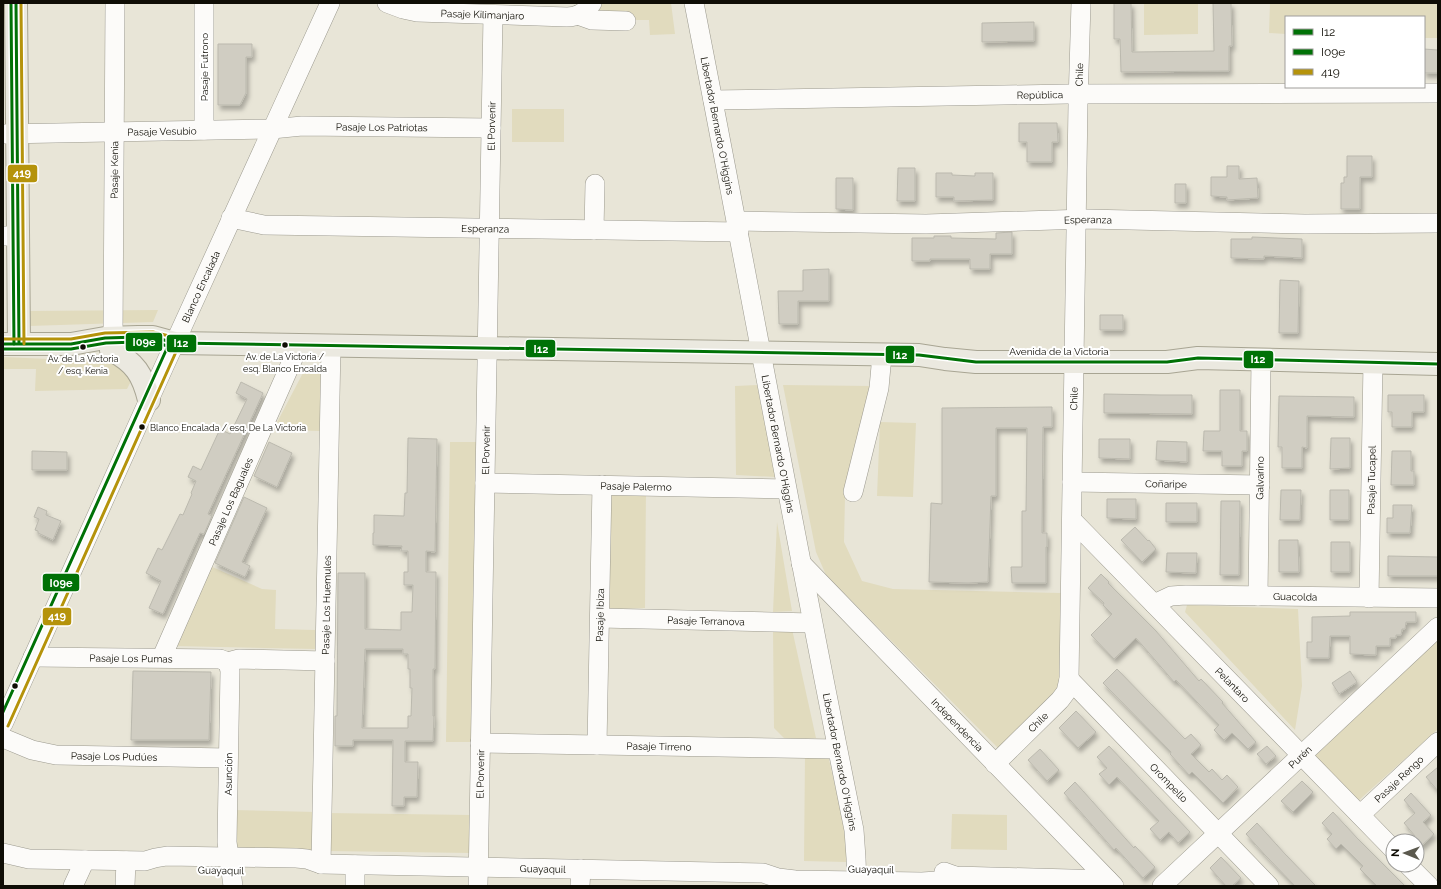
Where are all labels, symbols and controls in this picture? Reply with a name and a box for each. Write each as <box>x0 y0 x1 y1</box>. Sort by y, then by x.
street label: Pasaje Kilimanjaro <box>441 8 525 22</box>
legend <box>1285 16 1425 88</box>
text: I12 <box>1321 25 1335 39</box>
street label: Pasaje Futrono <box>199 33 210 101</box>
text: I09e <box>1321 45 1345 59</box>
street label: Libertador Bernardo O'Higgins <box>699 56 736 196</box>
street label: Chile <box>1074 63 1085 87</box>
text: 419 <box>1321 65 1340 79</box>
street label: República <box>1017 89 1063 101</box>
street label: El Porvenir <box>486 101 498 151</box>
street label: Pasaje Los Patriotas <box>336 121 428 133</box>
street label: Pasaje Vesubio <box>127 125 197 138</box>
street label: Pasaje Kenia <box>109 141 120 199</box>
line badge: 419 <box>7 164 38 183</box>
text: 419 <box>13 167 32 180</box>
street label: Esperanza <box>1064 214 1112 226</box>
street label: Esperanza <box>461 223 509 235</box>
street label: Blanco Encalada <box>180 249 222 324</box>
line badge: I09e <box>125 332 163 352</box>
line badge: I12 <box>166 334 197 353</box>
text: I09e <box>133 336 156 349</box>
text: I12 <box>174 337 188 350</box>
line badge: I12 <box>525 339 556 358</box>
marker: Av. de La Victoria / esq. Blanco Encalda <box>280 340 290 350</box>
marker: Av. de La Victoria / esq. Kenia <box>78 342 88 352</box>
text: I12 <box>534 343 548 356</box>
line badge: I12 <box>885 345 915 364</box>
street label: Avenida de la Victoria <box>1009 346 1109 357</box>
text: I12 <box>893 349 907 362</box>
line badge: I12 <box>1243 350 1274 369</box>
place label: Av. de La Victoria / esq. Blanco Encalda <box>243 352 327 374</box>
text: I12 <box>1251 353 1265 366</box>
place label: Av. de La Victoria / esq. Kenia <box>48 354 118 376</box>
street label: Libertador Bernardo O'Higgins <box>759 374 797 514</box>
street label: Chile <box>1068 387 1080 410</box>
marker: Blanco Encalada / esq. De La Victoria <box>137 422 147 432</box>
place label: Blanco Encalada / esq. De La Victoria <box>150 423 306 433</box>
street label: El Porvenir <box>480 425 492 475</box>
street label: Pasaje Tucapel <box>1365 445 1378 515</box>
street label: Pasaje Los Baguales <box>207 456 255 547</box>
street label: Galvarino <box>1254 456 1266 500</box>
street label: Coñaripe <box>1145 478 1187 490</box>
street label: Pasaje Palermo <box>600 480 672 493</box>
street label: Pasaje Los Huemules <box>320 555 333 655</box>
line badge: I09e <box>42 573 80 592</box>
text: I09e <box>50 577 73 590</box>
street label: Pasaje Ibiza <box>594 588 606 642</box>
street label: Guacolda <box>1273 591 1317 603</box>
line badge: 419 <box>42 607 72 626</box>
text: 419 <box>48 610 67 623</box>
street label: Pasaje Terranova <box>667 615 745 627</box>
street label: Pasaje Los Pumas <box>89 653 173 664</box>
street label: Pelantaro <box>1213 665 1252 705</box>
unlabelled marker <box>10 681 20 691</box>
street label: Libertador Bernardo O'Higgins <box>821 692 859 832</box>
street label: Independencia <box>929 696 985 754</box>
street label: Chile <box>1026 710 1050 734</box>
street label: Pasaje Tirreno <box>626 740 692 753</box>
street label: Purén <box>1286 744 1314 770</box>
street label: El Porvenir <box>475 749 486 799</box>
street label: Pasaje Los Pudúes <box>71 750 158 763</box>
street label: Asunción <box>223 752 234 795</box>
street label: Pasaje Rengo <box>1372 754 1426 805</box>
street label: Orompello <box>1148 761 1190 805</box>
north arrow <box>1385 833 1425 873</box>
text: N <box>1389 849 1402 857</box>
street label: Guayaquil <box>519 863 566 875</box>
street label: Guayaquil <box>848 864 894 875</box>
street label: Guayaquil <box>198 865 244 876</box>

